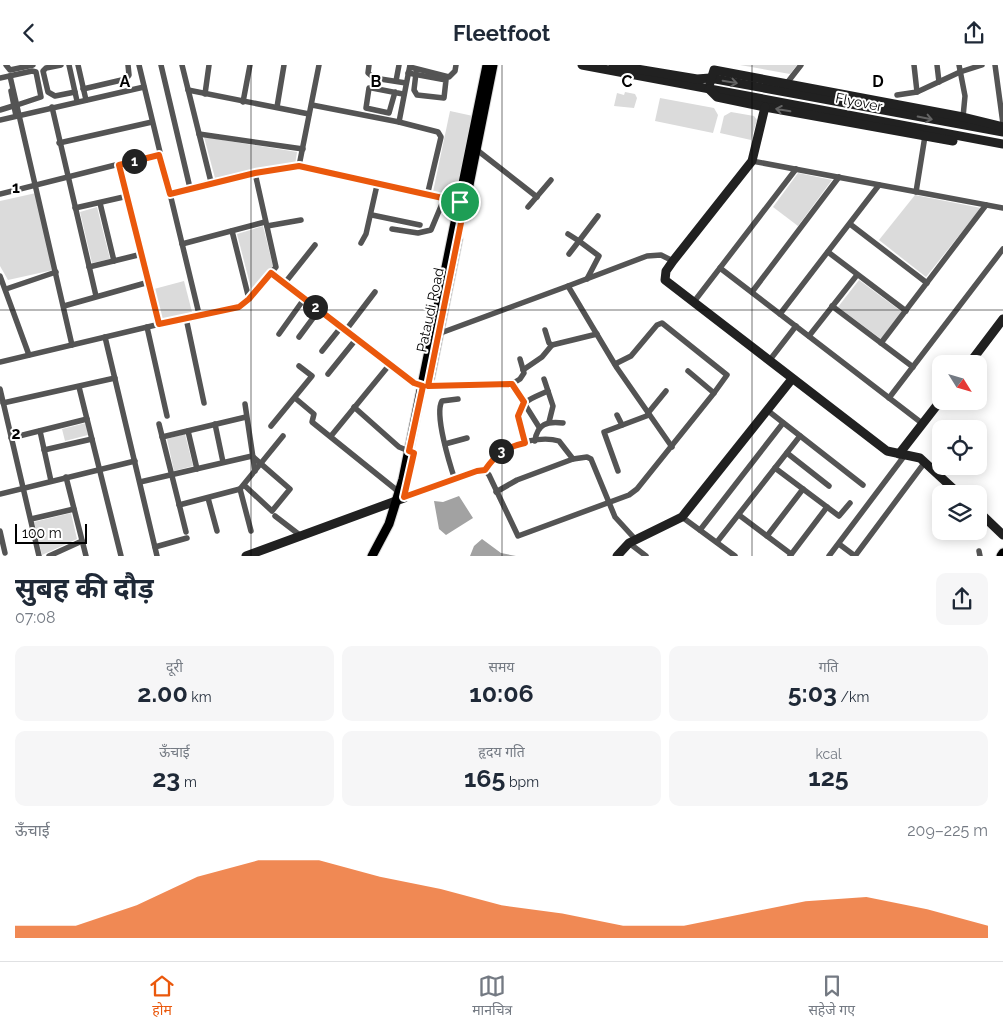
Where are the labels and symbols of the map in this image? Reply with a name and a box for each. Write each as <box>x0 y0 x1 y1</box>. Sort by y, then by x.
text: A <box>120 72 131 91</box>
text: B <box>371 72 382 91</box>
text: C <box>622 72 633 91</box>
text: D <box>872 72 884 91</box>
one-way arrow <box>722 78 738 87</box>
street label: Flyover <box>834 90 884 114</box>
one-way arrow <box>775 105 791 115</box>
one-way arrow <box>916 113 932 123</box>
pin: 1 <box>122 149 146 173</box>
text: 1 <box>12 178 20 197</box>
pin <box>439 181 481 223</box>
street label: Pataudi Road <box>413 266 447 354</box>
pin: 2 <box>302 295 328 319</box>
north arrow <box>932 355 988 410</box>
text: 2 <box>11 424 21 443</box>
pin: 3 <box>488 439 514 463</box>
scale bar <box>15 521 88 544</box>

